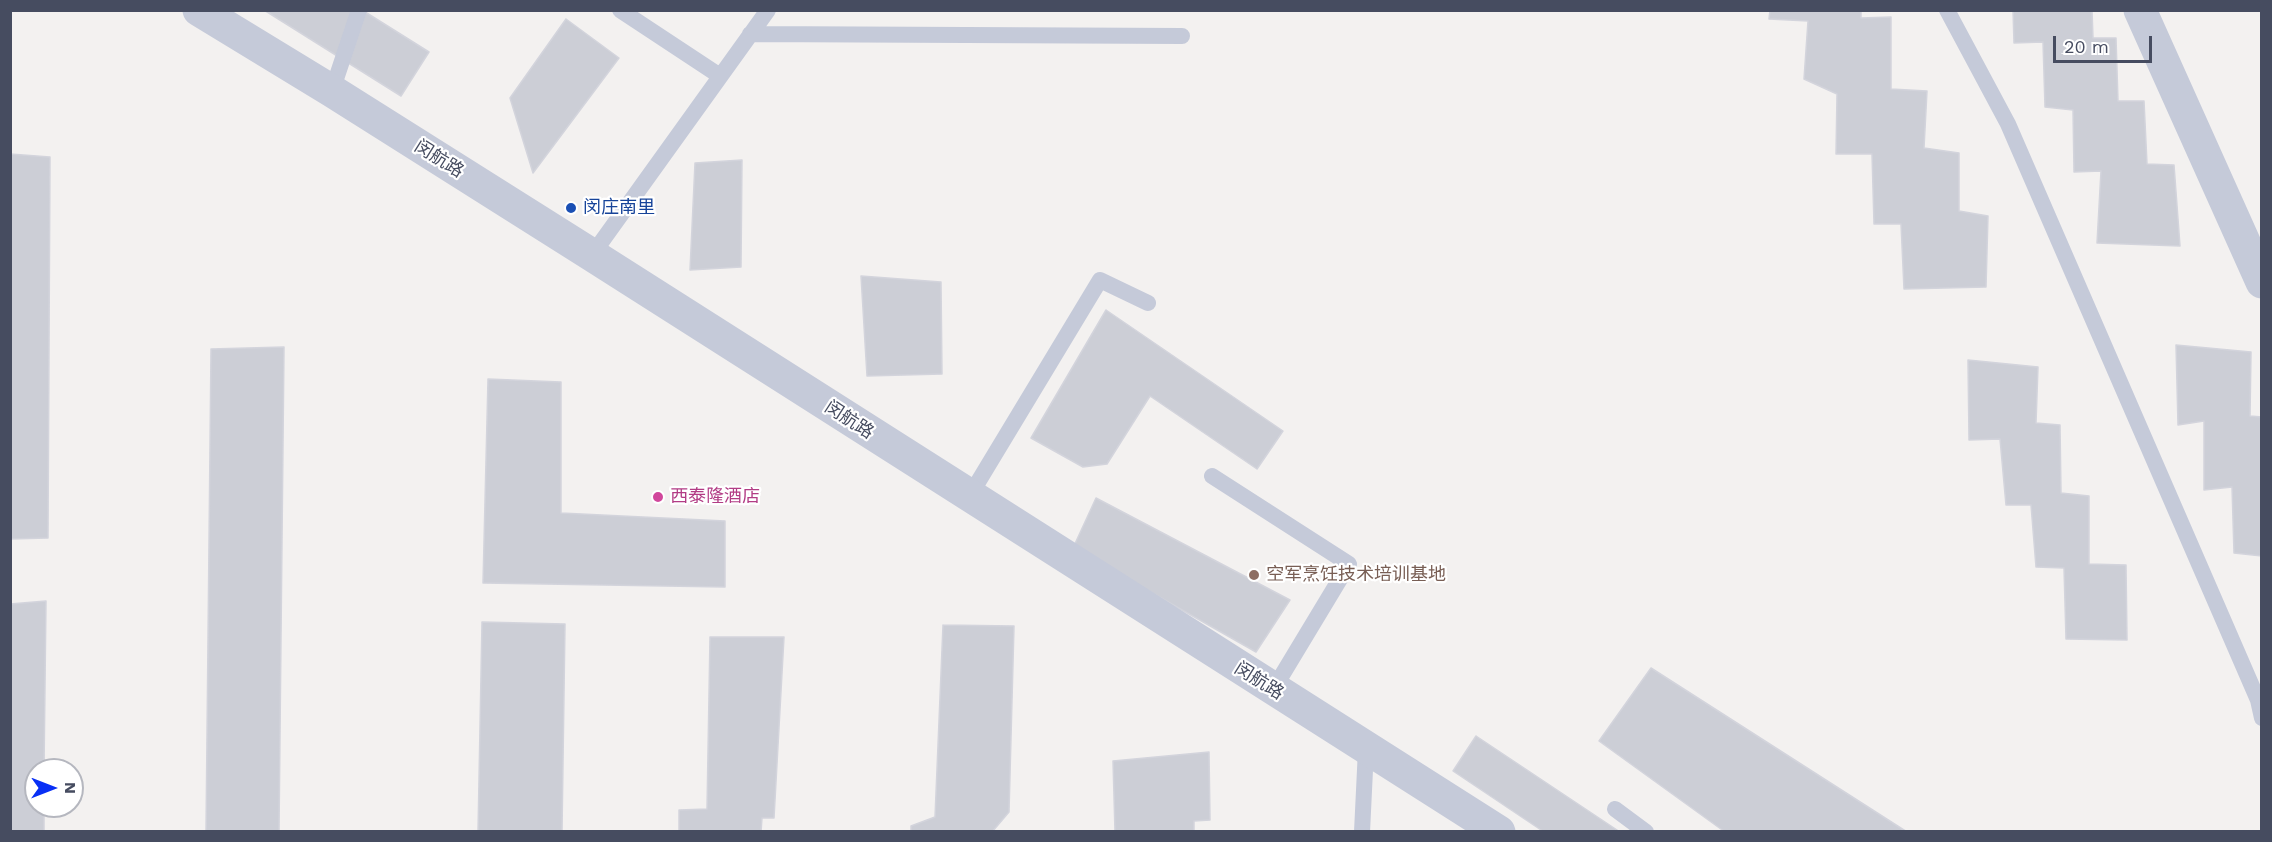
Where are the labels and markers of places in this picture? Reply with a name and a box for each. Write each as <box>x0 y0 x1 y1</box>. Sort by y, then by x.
place label: 闵庄南里 <box>583 197 655 219</box>
marker: 闵庄南里 <box>564 201 578 215</box>
place label: 西泰隆酒店 <box>670 486 760 508</box>
marker: 西泰隆酒店 <box>651 490 665 504</box>
place label: 空军烹饪技术培训基地 <box>1266 564 1446 586</box>
marker: 空军烹饪技术培训基地 <box>1247 568 1261 582</box>

